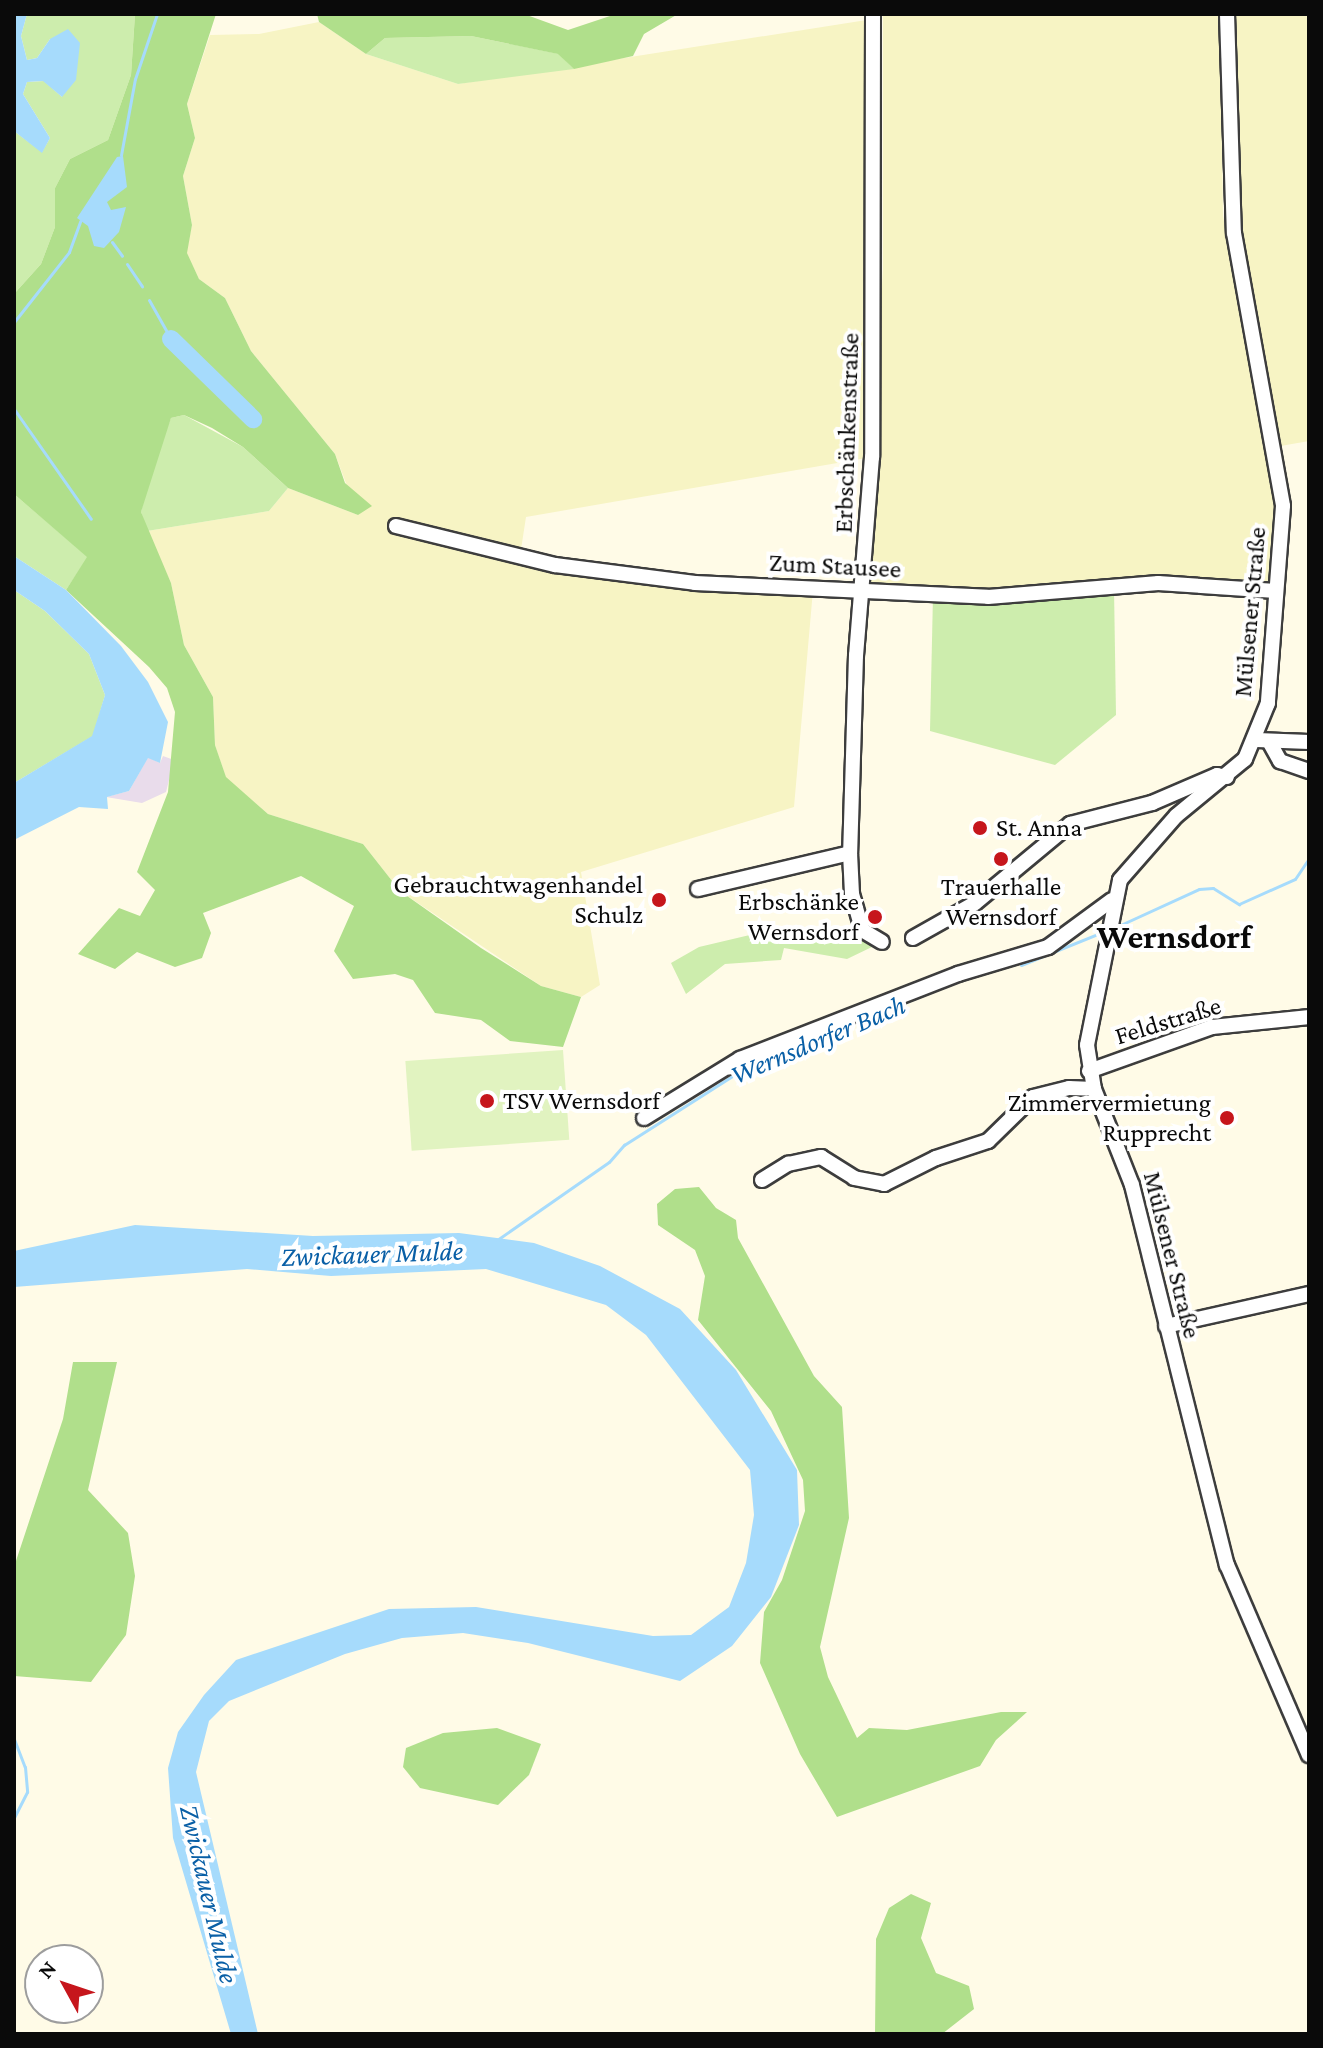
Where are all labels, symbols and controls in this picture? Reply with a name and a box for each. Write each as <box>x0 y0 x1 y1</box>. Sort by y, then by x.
street label: Erbschänkenstraße <box>828 332 866 534</box>
street label: Mülsener Straße <box>1227 526 1273 698</box>
street label: Zum Stausee <box>768 547 902 585</box>
place label: St. Anna <box>996 812 1082 844</box>
marker: St. Anna <box>971 819 989 837</box>
marker: Trauerhalle Wernsdorf <box>992 850 1010 868</box>
place label: Gebrauchtwagenhandel Schulz <box>394 869 643 930</box>
place label: Trauerhalle Wernsdorf <box>941 871 1061 932</box>
place label: Erbschänke Wernsdorf <box>738 886 859 948</box>
marker: Gebrauchtwagenhandel Schulz <box>650 891 668 909</box>
marker: Erbschänke Wernsdorf <box>866 908 884 926</box>
district label: Wernsdorf <box>1097 917 1251 957</box>
water label: Wernsdorfer Bach <box>725 988 911 1092</box>
street label: Feldstraße <box>1111 990 1225 1052</box>
place label: TSV Wernsdorf <box>503 1085 660 1117</box>
place label: Zimmervermietung Rupprecht <box>1008 1087 1211 1148</box>
marker: TSV Wernsdorf <box>478 1092 496 1110</box>
marker: Zimmervermietung Rupprecht <box>1218 1109 1236 1127</box>
street label: Mülsener Straße <box>1136 1168 1208 1342</box>
water label: Zwickauer Mulde <box>280 1234 464 1274</box>
water label: Zwickauer Mulde <box>172 1801 246 1987</box>
north arrow <box>24 1944 104 2024</box>
text: N <box>32 1956 61 1983</box>

